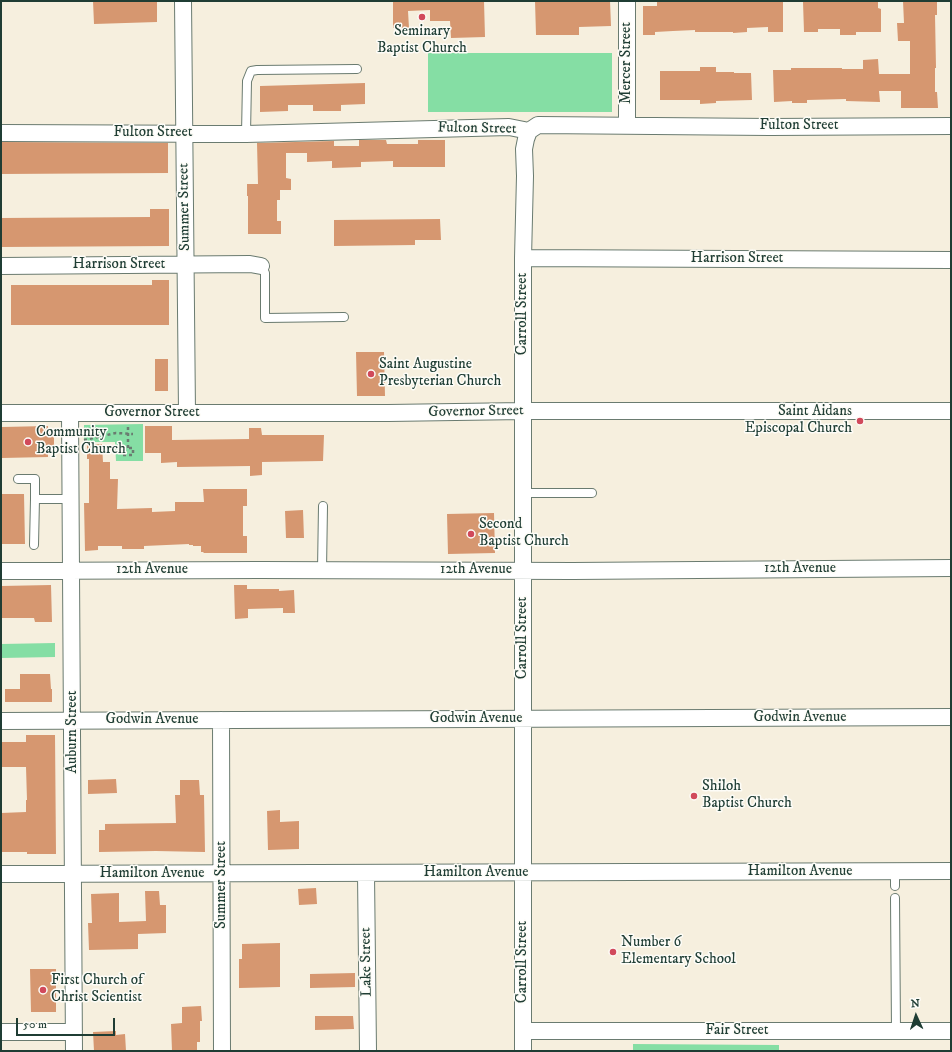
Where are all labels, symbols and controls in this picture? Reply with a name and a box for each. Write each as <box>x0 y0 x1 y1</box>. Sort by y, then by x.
marker: Seminary Baptist Church <box>417 12 427 22</box>
street label: Mercer Street <box>618 22 636 104</box>
place label: Seminary Baptist Church <box>377 23 467 58</box>
street label: Fulton Street <box>759 117 839 135</box>
street label: Fulton Street <box>437 119 517 139</box>
street label: Fulton Street <box>113 124 193 142</box>
street label: Summer Street <box>175 163 195 251</box>
street label: Harrison Street <box>691 250 783 268</box>
street label: Harrison Street <box>73 256 165 274</box>
street label: Carroll Street <box>514 273 532 355</box>
place label: Saint Augustine Presbyterian Church <box>379 356 501 391</box>
marker: Saint Augustine Presbyterian Church <box>366 369 376 379</box>
street label: Governor Street <box>428 402 524 422</box>
place label: Saint Aidans Episcopal Church <box>745 403 852 438</box>
street label: Governor Street <box>104 404 200 422</box>
marker: Saint Aidans Episcopal Church <box>855 416 865 426</box>
place label: Community Baptist Church <box>36 424 126 459</box>
marker: Community Baptist Church <box>23 437 33 447</box>
place label: Second Baptist Church <box>479 516 569 551</box>
marker: Second Baptist Church <box>466 529 476 539</box>
street label: 12th Avenue <box>764 560 836 578</box>
street label: 12th Avenue <box>116 561 188 579</box>
street label: 12th Avenue <box>440 561 512 579</box>
street label: Carroll Street <box>514 597 532 679</box>
street label: Auburn Street <box>64 690 82 774</box>
street label: Godwin Avenue <box>754 709 846 727</box>
street label: Godwin Avenue <box>430 710 522 728</box>
street label: Godwin Avenue <box>106 711 198 729</box>
place label: Shiloh Baptist Church <box>702 778 792 813</box>
marker: Shiloh Baptist Church <box>689 791 699 801</box>
street label: Summer Street <box>213 841 231 929</box>
street label: Hamilton Avenue <box>748 863 852 881</box>
street label: Hamilton Avenue <box>424 864 528 882</box>
street label: Hamilton Avenue <box>100 865 204 883</box>
street label: Carroll Street <box>514 921 532 1003</box>
street label: Lake Street <box>357 927 377 997</box>
place label: Number 6 Elementary School <box>621 934 736 969</box>
marker: Number 6 Elementary School <box>608 947 618 957</box>
place label: First Church of Christ Scientist <box>51 972 143 1007</box>
marker: First Church of Christ Scientist <box>38 985 48 995</box>
north arrow <box>896 996 936 1036</box>
text: N <box>910 997 920 1011</box>
scale bar <box>18 1010 117 1036</box>
text: 50 m <box>23 1017 47 1032</box>
street label: Fair Street <box>705 1022 769 1040</box>

